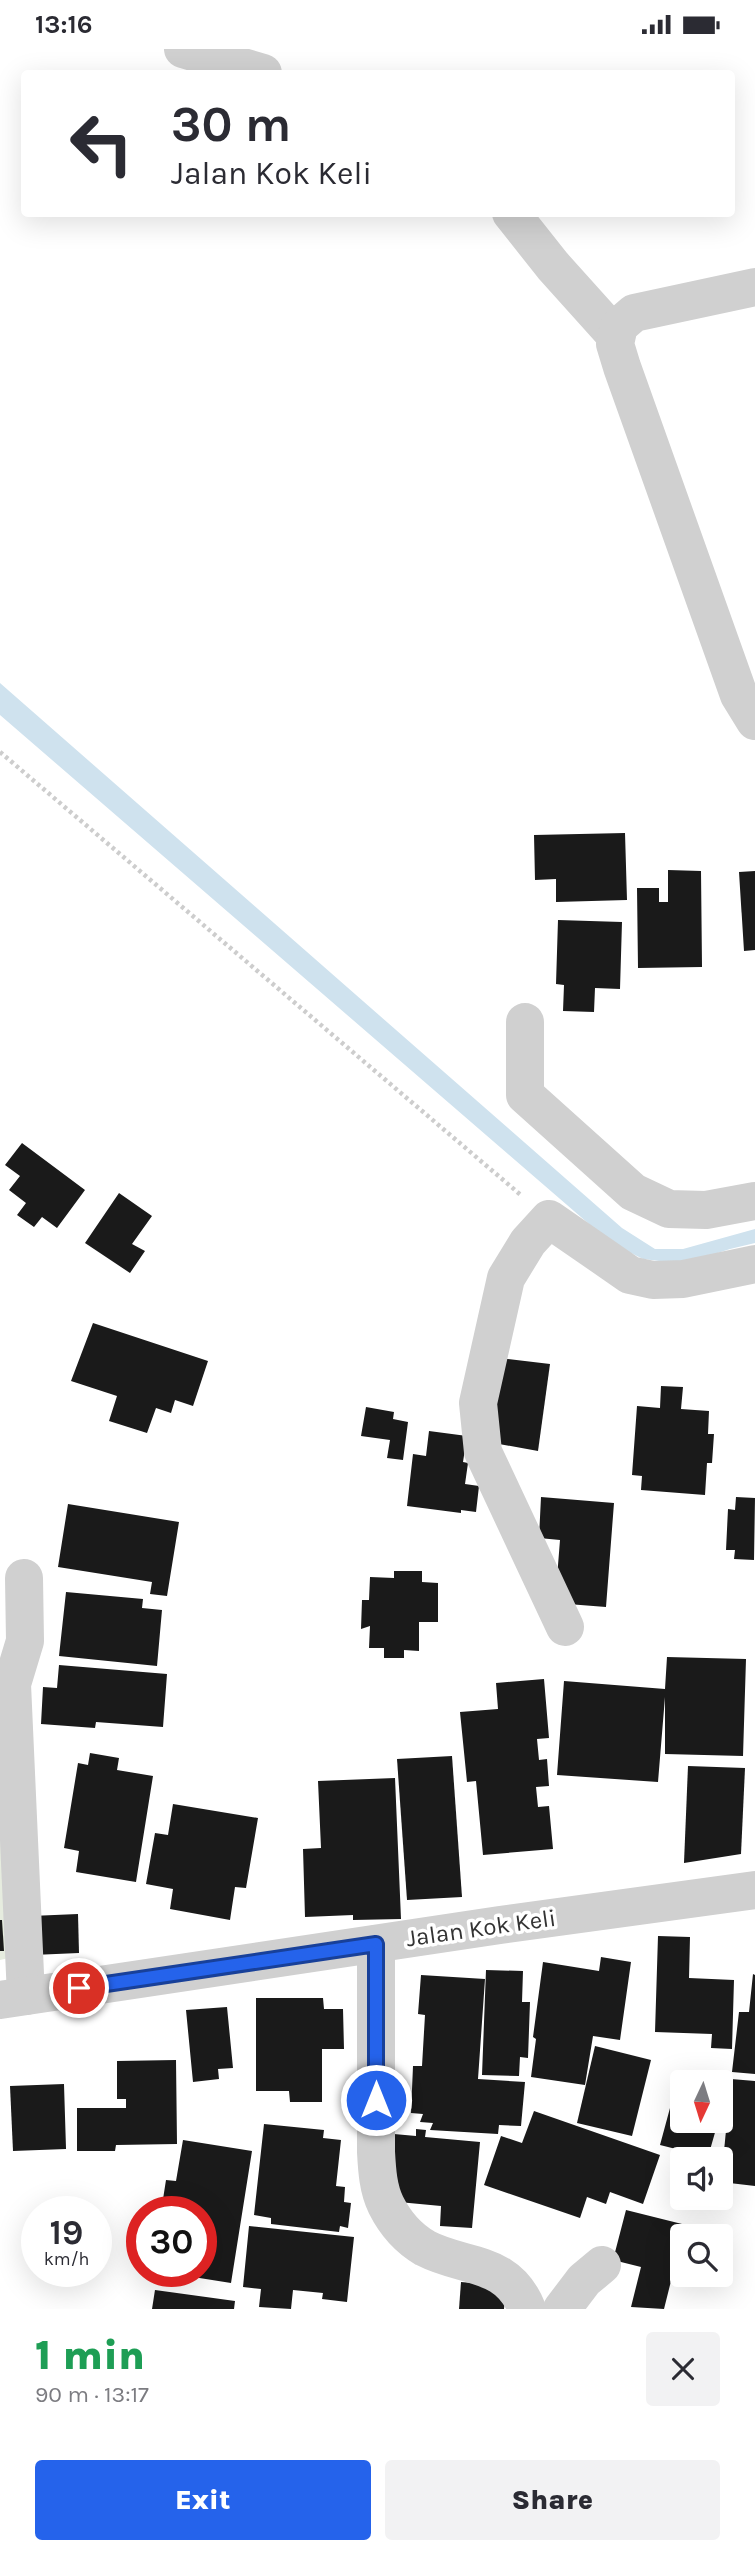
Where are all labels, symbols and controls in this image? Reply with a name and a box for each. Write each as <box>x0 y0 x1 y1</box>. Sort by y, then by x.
text: 13:16 <box>35 9 93 40</box>
text: 30 m <box>171 96 291 153</box>
icon: left <box>56 98 147 189</box>
text: Jalan Kok Keli <box>171 155 372 192</box>
street label: Jalan Kok Keli <box>404 1904 558 1952</box>
pin <box>49 1958 109 2018</box>
icon: arrive <box>60 1969 98 2007</box>
position arrow <box>339 2063 413 2137</box>
north arrow <box>670 2070 733 2133</box>
map controls <box>670 2070 733 2287</box>
button: sound <box>670 2147 733 2210</box>
speed limit sign: 30 <box>126 2196 217 2287</box>
text: 19 <box>50 2212 83 2253</box>
button: search <box>670 2224 733 2287</box>
text: km/h <box>44 2248 89 2270</box>
text: 1 min <box>35 2330 145 2380</box>
button: close <box>646 2332 720 2406</box>
text: 90 m · 13:17 <box>35 2381 149 2408</box>
button: Exit <box>35 2460 371 2540</box>
button: Share <box>385 2460 720 2540</box>

